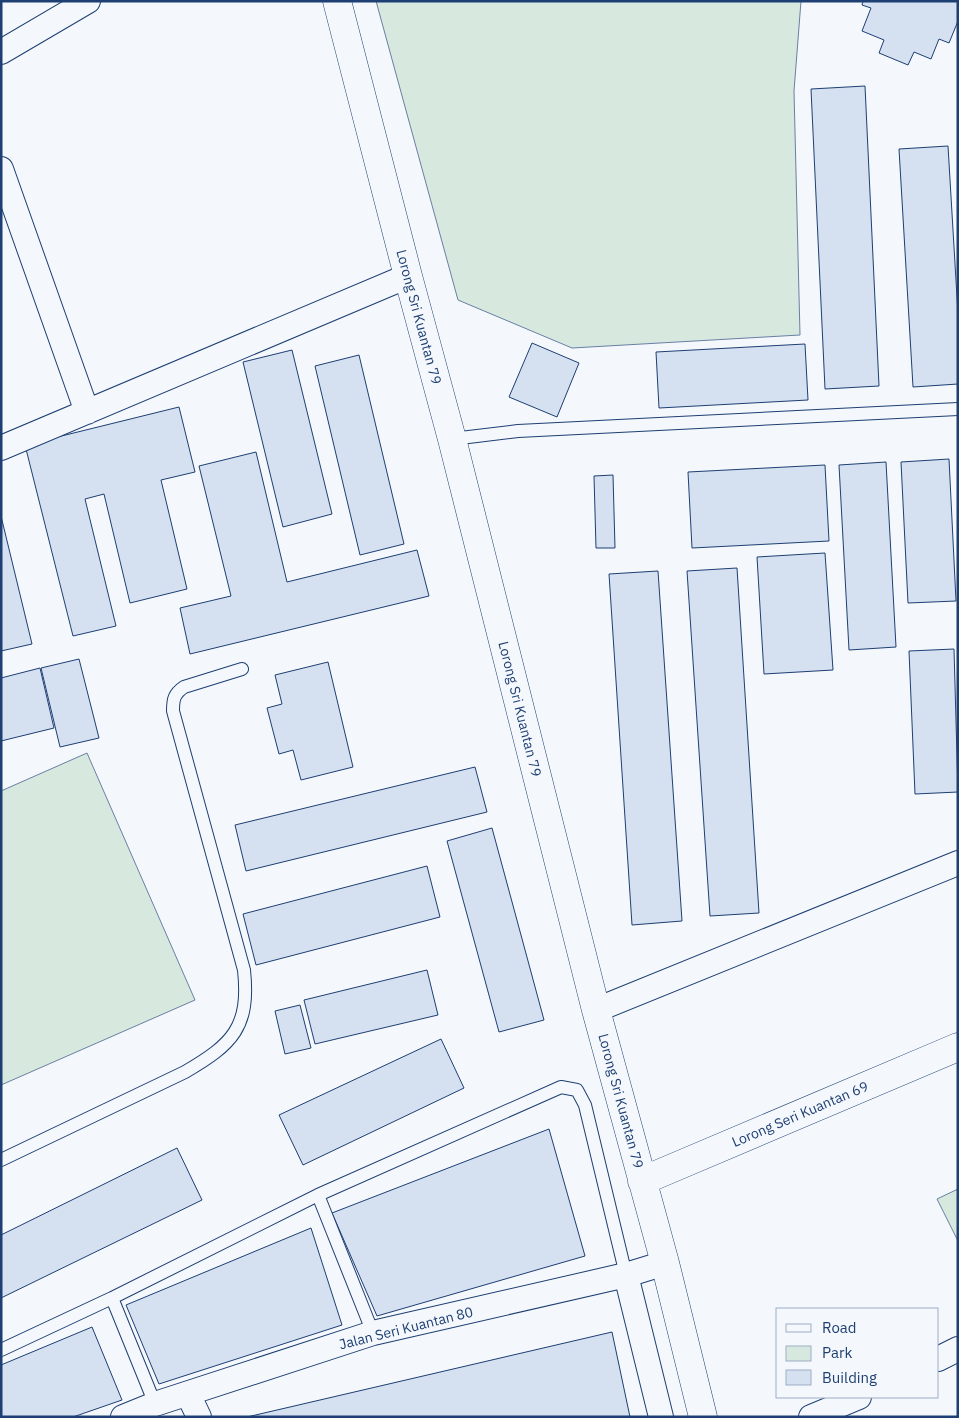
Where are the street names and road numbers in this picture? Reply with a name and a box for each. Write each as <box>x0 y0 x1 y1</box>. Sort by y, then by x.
street label: Lorong Sri Kuantan 79 <box>392 248 446 386</box>
street label: Lorong Sri Kuantan 79 <box>494 639 546 779</box>
street label: Lorong Sri Kuantan 79 <box>594 1032 648 1170</box>
street label: Lorong Seri Kuantan 69 <box>729 1077 871 1151</box>
street label: Jalan Seri Kuantan 80 <box>337 1303 475 1353</box>

